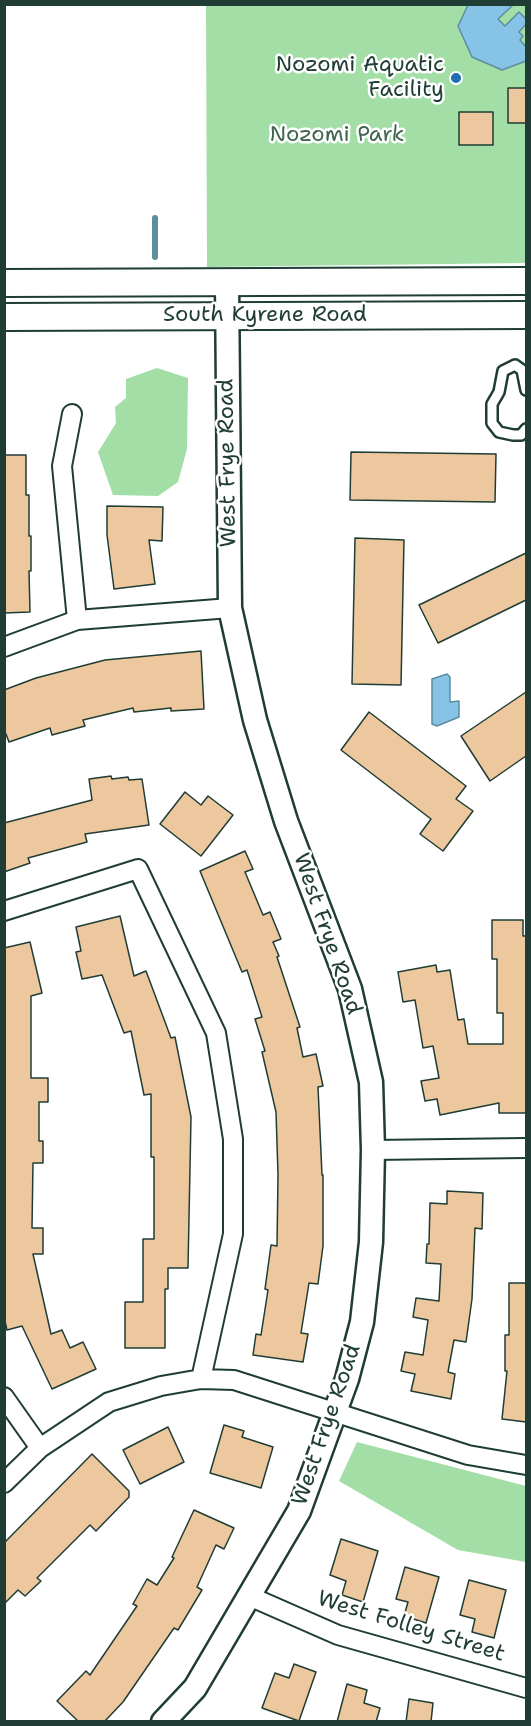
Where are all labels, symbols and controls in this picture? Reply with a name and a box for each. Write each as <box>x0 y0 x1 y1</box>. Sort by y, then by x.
place label: Nozomi Aquatic Facility <box>275 52 444 104</box>
marker: Nozomi Aquatic Facility <box>449 71 463 85</box>
park label: Nozomi Park <box>270 122 404 148</box>
street label: South Kyrene Road <box>163 302 367 328</box>
street label: West Frye Road <box>213 378 243 548</box>
street label: West Frye Road <box>287 850 367 1018</box>
street label: West Frye Road <box>287 1341 367 1509</box>
street label: West Folley Street <box>314 1586 508 1668</box>

